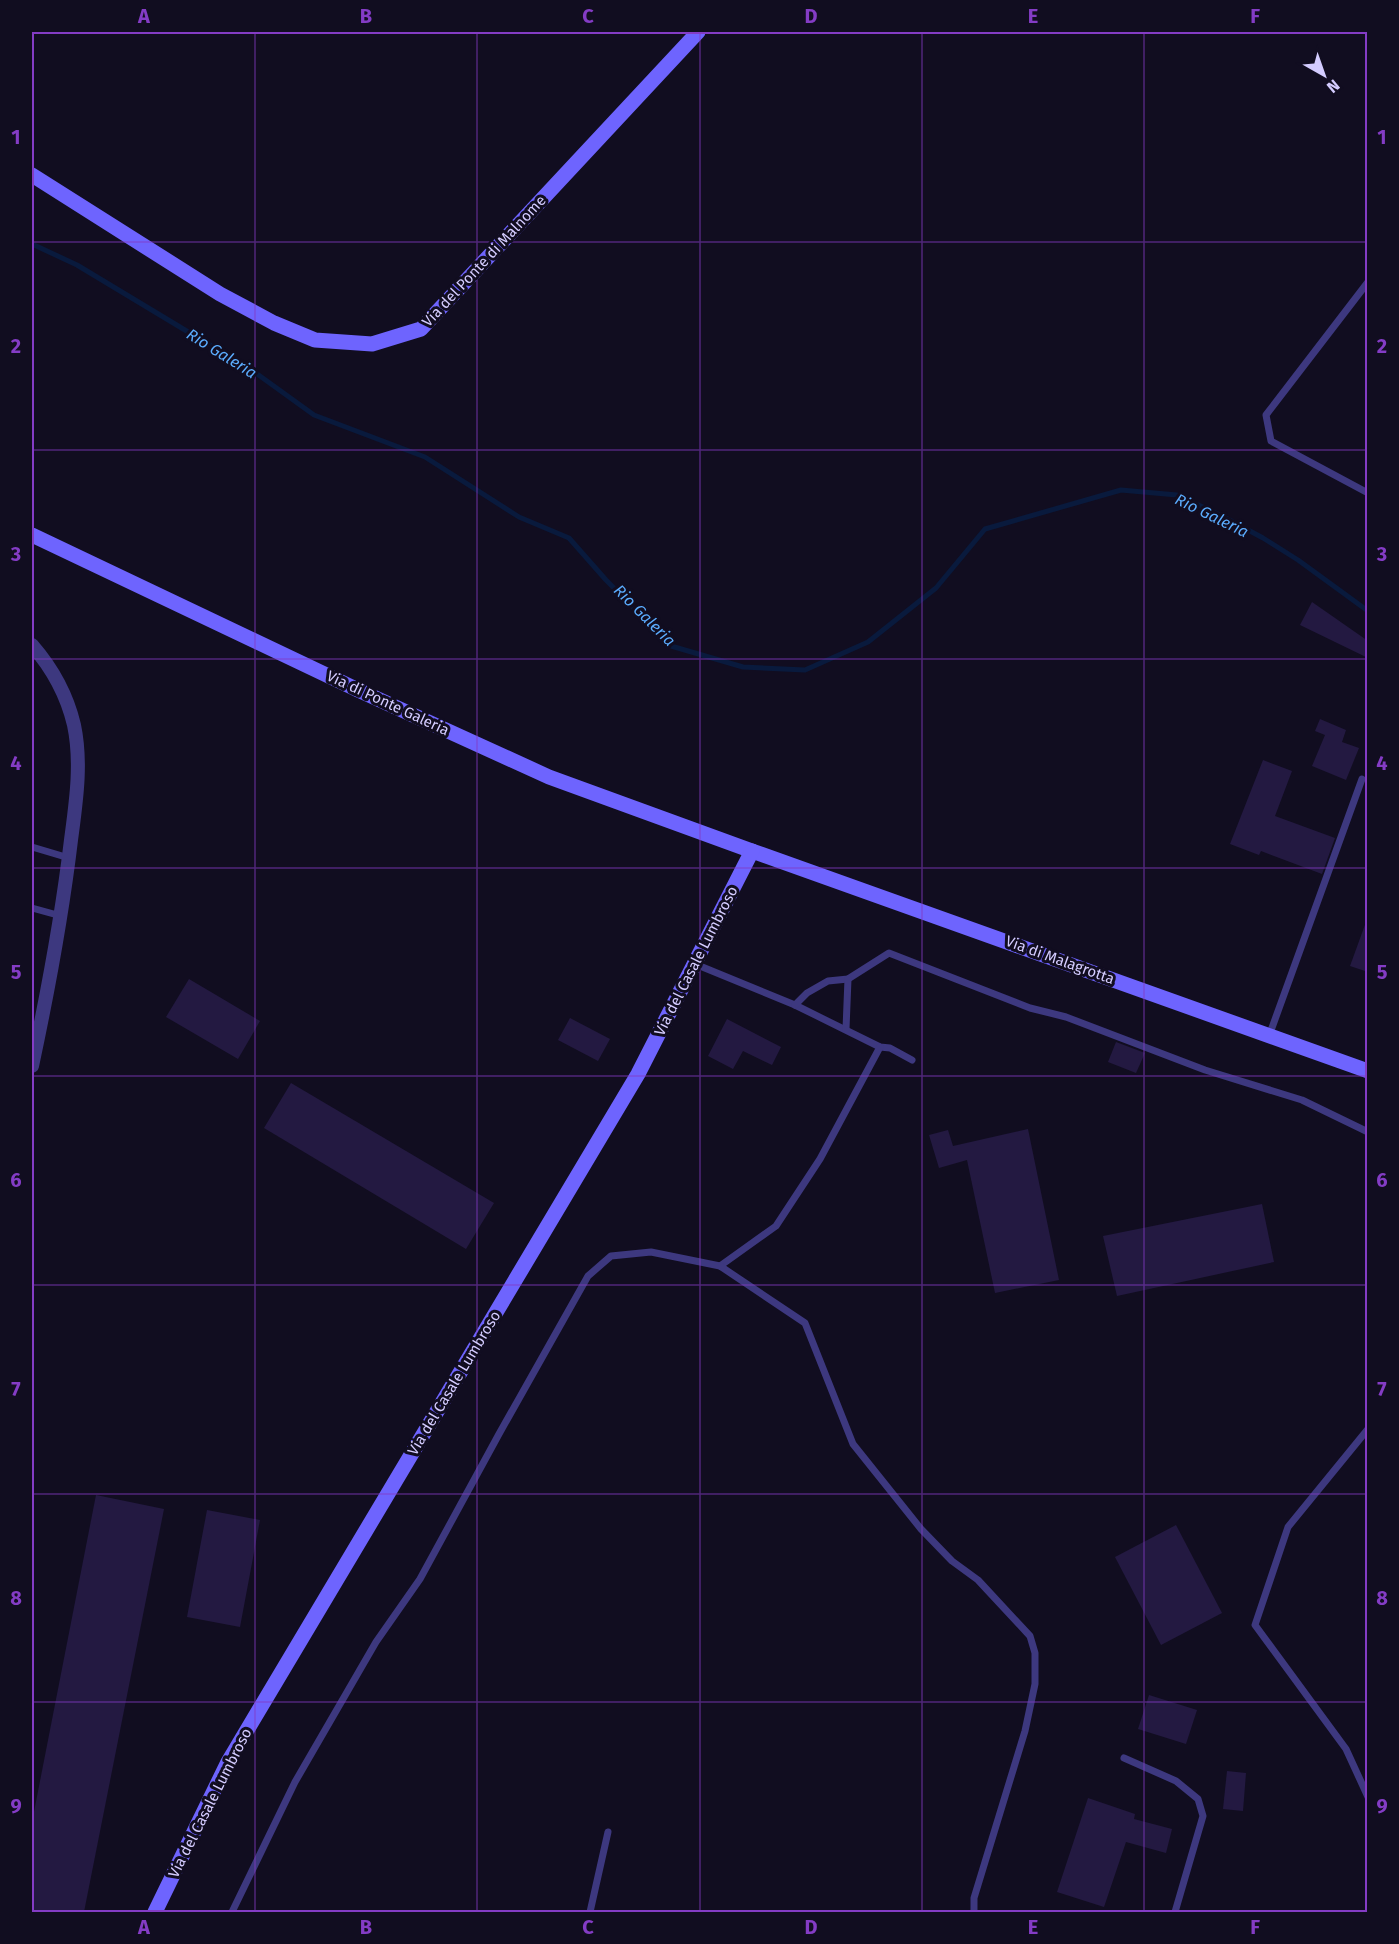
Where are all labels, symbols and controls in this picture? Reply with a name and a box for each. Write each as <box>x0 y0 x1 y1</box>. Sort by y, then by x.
text: A <box>137 4 151 28</box>
text: B <box>360 4 372 28</box>
text: C <box>582 4 594 28</box>
text: D <box>804 4 818 28</box>
text: E <box>1028 4 1038 28</box>
text: F <box>1250 4 1260 28</box>
north arrow <box>1294 45 1354 105</box>
text: N <box>1323 75 1343 97</box>
text: 1 <box>11 125 21 149</box>
text: 1 <box>1377 125 1387 149</box>
street label: Via del Ponte di Malnome <box>418 192 550 330</box>
water label: Rio Galeria <box>183 324 260 382</box>
text: 2 <box>11 334 21 358</box>
text: 2 <box>1377 334 1387 358</box>
water label: Rio Galeria <box>1172 490 1251 541</box>
text: 3 <box>10 542 21 566</box>
text: 3 <box>1376 542 1387 566</box>
water label: Rio Galeria <box>610 581 679 650</box>
street label: Via di Ponte Galeria <box>324 667 452 739</box>
text: 4 <box>10 751 22 775</box>
text: 4 <box>1376 751 1388 775</box>
street label: Via del Casale Lumbroso <box>650 883 742 1039</box>
street label: Via di Malagrotta <box>1003 932 1117 988</box>
text: 5 <box>11 960 22 984</box>
text: 5 <box>1377 960 1388 984</box>
text: 6 <box>10 1168 22 1192</box>
text: 6 <box>1376 1168 1388 1192</box>
street label: Via del Casale Lumbroso <box>404 1307 504 1459</box>
text: 7 <box>11 1377 21 1401</box>
text: 7 <box>1377 1377 1387 1401</box>
text: 8 <box>10 1586 22 1610</box>
text: 8 <box>1376 1586 1388 1610</box>
street label: Via del Casale Lumbroso <box>164 1725 256 1881</box>
text: 9 <box>10 1794 22 1818</box>
text: 9 <box>1376 1794 1388 1818</box>
text: A <box>137 1915 151 1939</box>
text: B <box>360 1915 372 1939</box>
text: C <box>582 1915 594 1939</box>
text: D <box>804 1915 818 1939</box>
text: E <box>1028 1915 1038 1939</box>
text: F <box>1250 1915 1260 1939</box>

